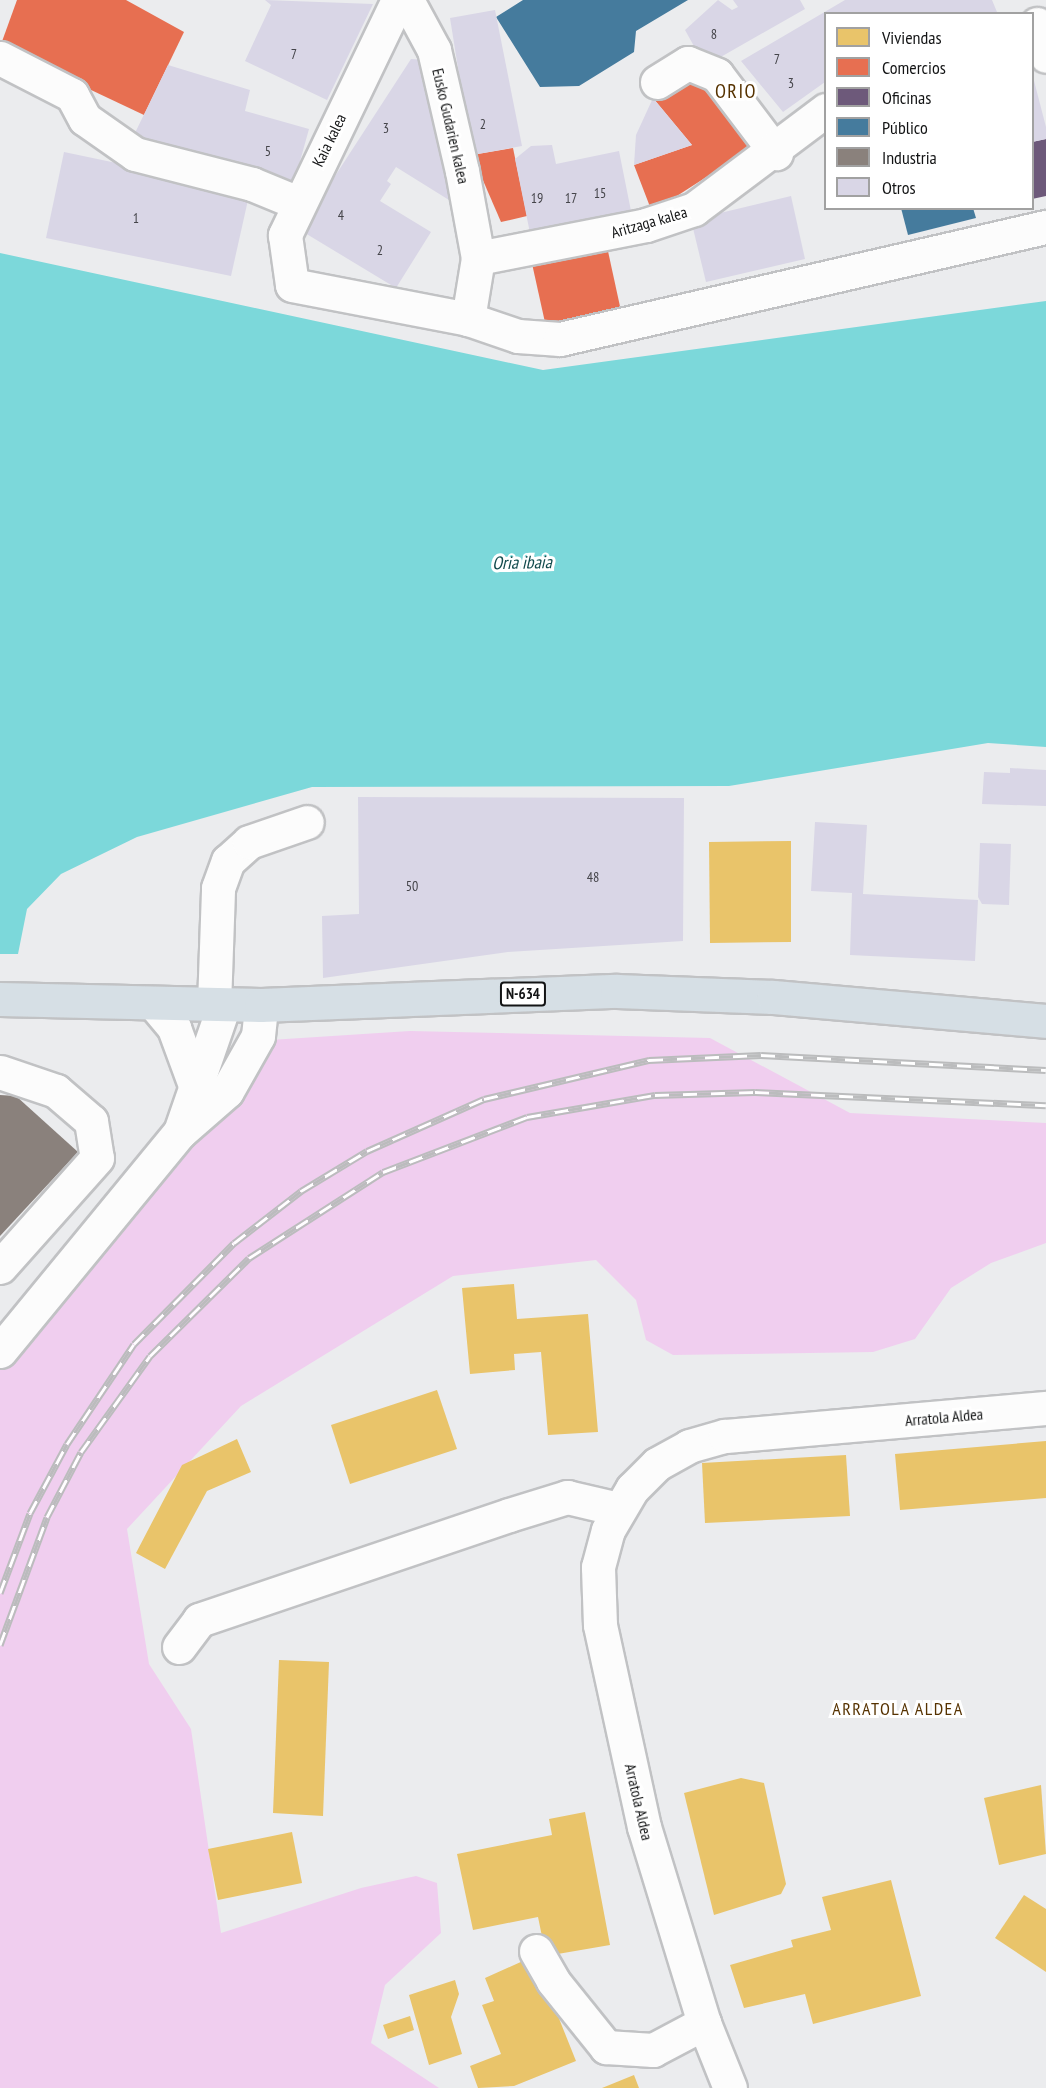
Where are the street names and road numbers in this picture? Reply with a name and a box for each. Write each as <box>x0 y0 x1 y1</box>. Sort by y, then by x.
street label: Eusko Gudarien kalea <box>428 66 474 186</box>
street label: Kaia kalea <box>308 110 350 170</box>
street label: Aritzaga kalea <box>609 202 689 242</box>
road number: N-634 <box>499 982 547 1006</box>
street label: Arratola Aldea <box>904 1404 984 1430</box>
street label: Arratola Aldea <box>621 1762 657 1842</box>

